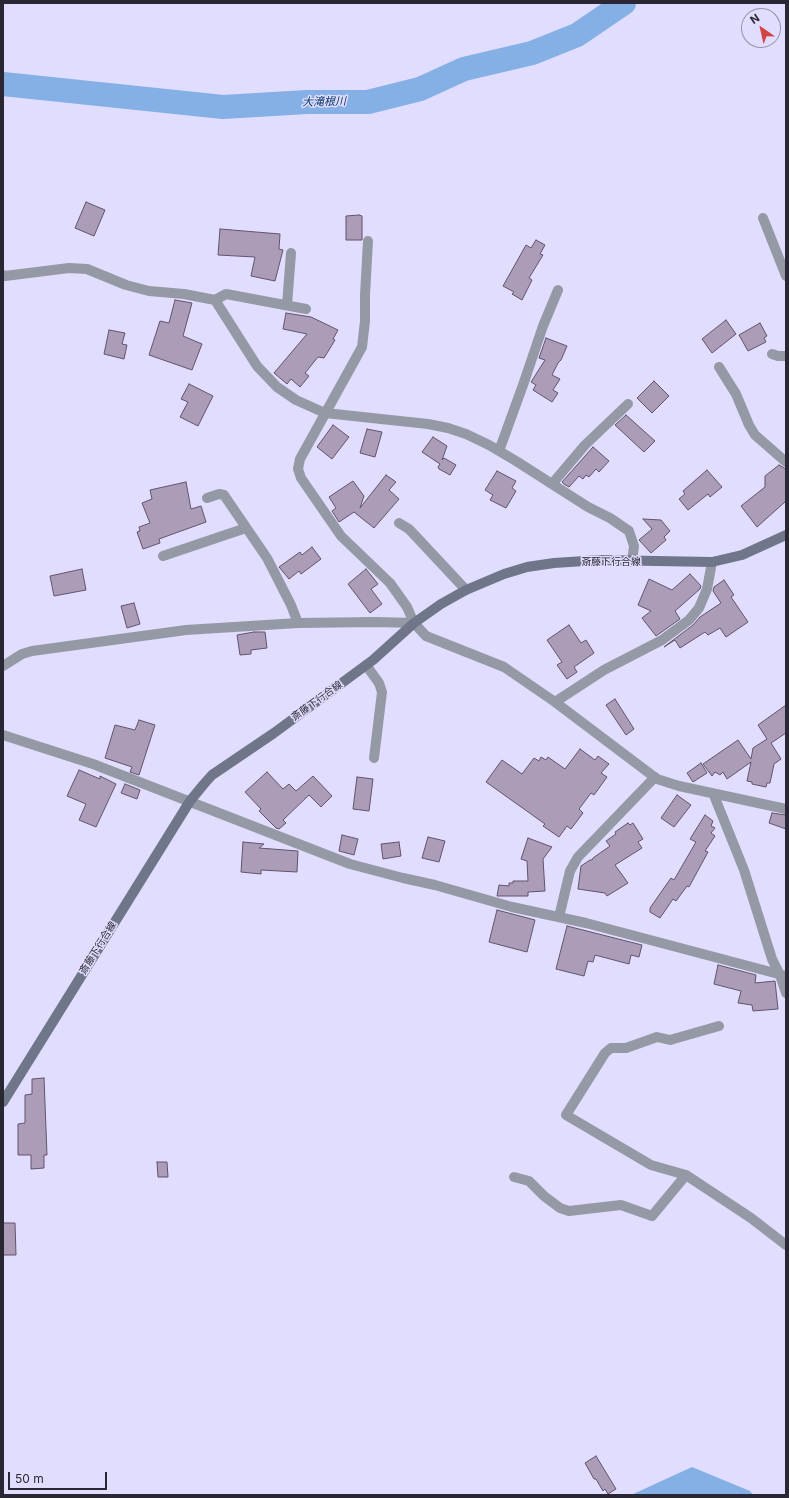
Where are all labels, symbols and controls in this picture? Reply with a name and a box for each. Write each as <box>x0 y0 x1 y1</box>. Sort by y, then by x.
north arrow <box>741 8 781 48</box>
text: N <box>747 11 762 27</box>
water label: 大滝根川 <box>302 95 346 109</box>
street label: 斎藤下行合線 <box>581 556 641 568</box>
street label: 斎藤下行合線 <box>289 679 345 723</box>
street label: 斎藤下行合線 <box>77 919 119 977</box>
scale bar <box>10 1464 109 1490</box>
text: 50 m <box>15 1471 44 1486</box>

